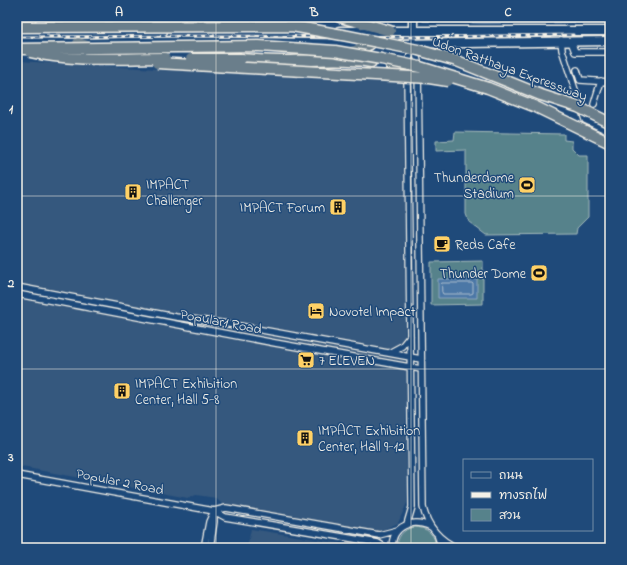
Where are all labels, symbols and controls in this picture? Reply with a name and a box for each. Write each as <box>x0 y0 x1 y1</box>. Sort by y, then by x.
text: A <box>115 3 123 22</box>
text: B <box>309 3 319 22</box>
text: C <box>504 3 512 22</box>
street label: Udon Ratthaya Expressway <box>429 32 590 108</box>
text: 1 <box>9 100 14 119</box>
place label: Thunderdome Stadium <box>434 168 515 205</box>
place label: IMPACT Challenger <box>146 175 203 213</box>
sports icon: Thunderdome Stadium <box>517 175 537 195</box>
building icon: IMPACT Challenger <box>123 182 143 202</box>
building icon: IMPACT Forum <box>328 197 348 217</box>
place label: IMPACT Forum <box>240 198 325 219</box>
cafe icon: Reds Cafe <box>432 234 452 254</box>
place label: Reds Cafe <box>455 235 516 256</box>
sports icon: Thunder Dome <box>529 263 549 283</box>
place label: Thunder Dome <box>440 264 527 285</box>
text: 2 <box>7 274 15 293</box>
hotel icon: Novotel Impact <box>306 301 326 321</box>
place label: Novotel Impact <box>329 302 416 323</box>
street label: Popular1 Road <box>178 304 263 341</box>
supermarket icon: 7 ELEVEN <box>296 350 316 370</box>
place label: 7 ELEVEN <box>319 351 375 372</box>
place label: IMPACT Exhibition Center, Hall 5-8 <box>135 374 237 411</box>
building icon: IMPACT Exhibition Center, Hall 5-8 <box>112 381 132 401</box>
place label: IMPACT Exhibition Center, Hall 9-12 <box>318 421 420 458</box>
building icon: IMPACT Exhibition Center, Hall 9-12 <box>295 428 315 448</box>
text: 3 <box>7 448 14 467</box>
legend <box>463 459 593 531</box>
street label: Popular 2 Road <box>74 464 165 501</box>
text: ถนน <box>499 467 523 485</box>
text: ทางรถไฟ <box>499 487 547 505</box>
text: สวน <box>499 507 520 525</box>

